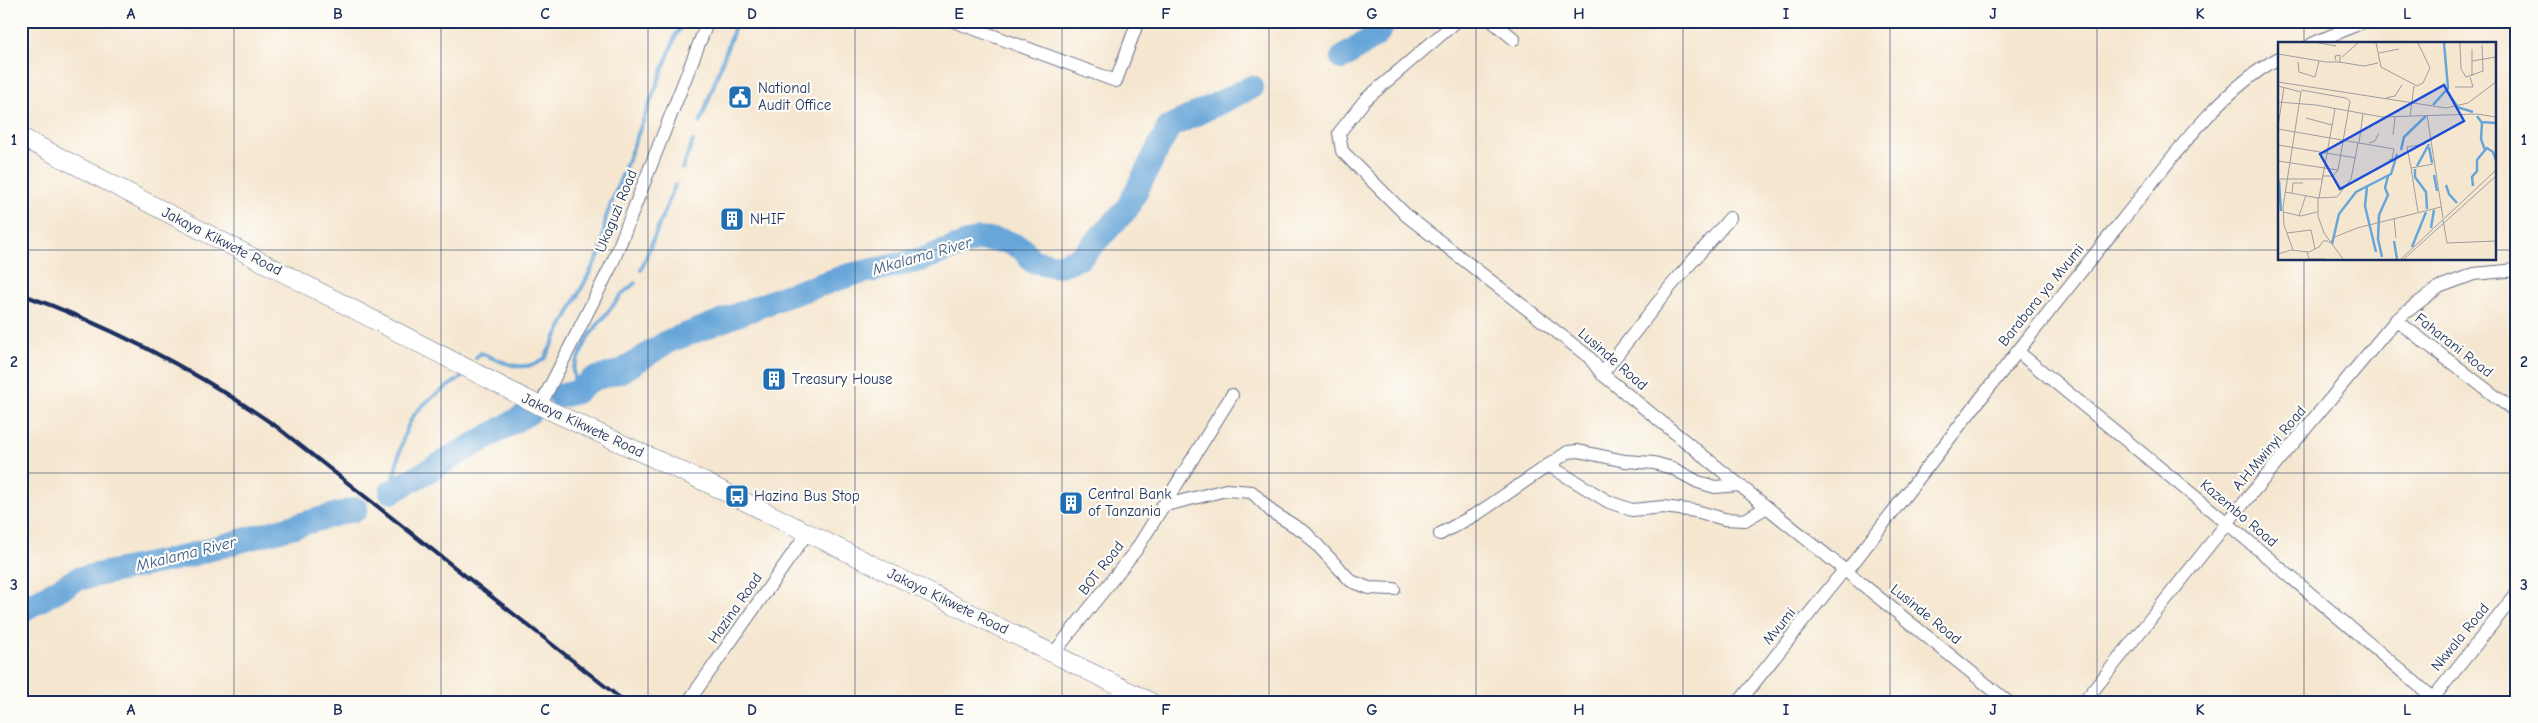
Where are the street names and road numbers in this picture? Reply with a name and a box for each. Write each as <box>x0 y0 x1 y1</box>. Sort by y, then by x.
street label: Ukaguzi Road <box>591 167 641 255</box>
street label: Jakaya Kikwete Road <box>159 203 285 279</box>
street label: Barabara ya Mvumi <box>1994 240 2088 350</box>
street label: Faharani Road <box>2411 309 2497 381</box>
street label: Lusinde Road <box>1575 324 1651 394</box>
street label: Jakaya Kikwete Road <box>519 389 647 461</box>
street label: A.H.Mwinyi Road <box>2228 402 2310 494</box>
street label: Kazembo Road <box>2197 475 2281 551</box>
street label: BOT Road <box>1074 537 1128 599</box>
street label: Jakaya Kikwete Road <box>884 564 1012 638</box>
street label: Hazina Road <box>704 569 766 647</box>
street label: Lusinde Road <box>1887 580 1965 648</box>
street label: Nkwala Road <box>2427 599 2493 675</box>
street label: Mvumi <box>1759 604 1799 648</box>

